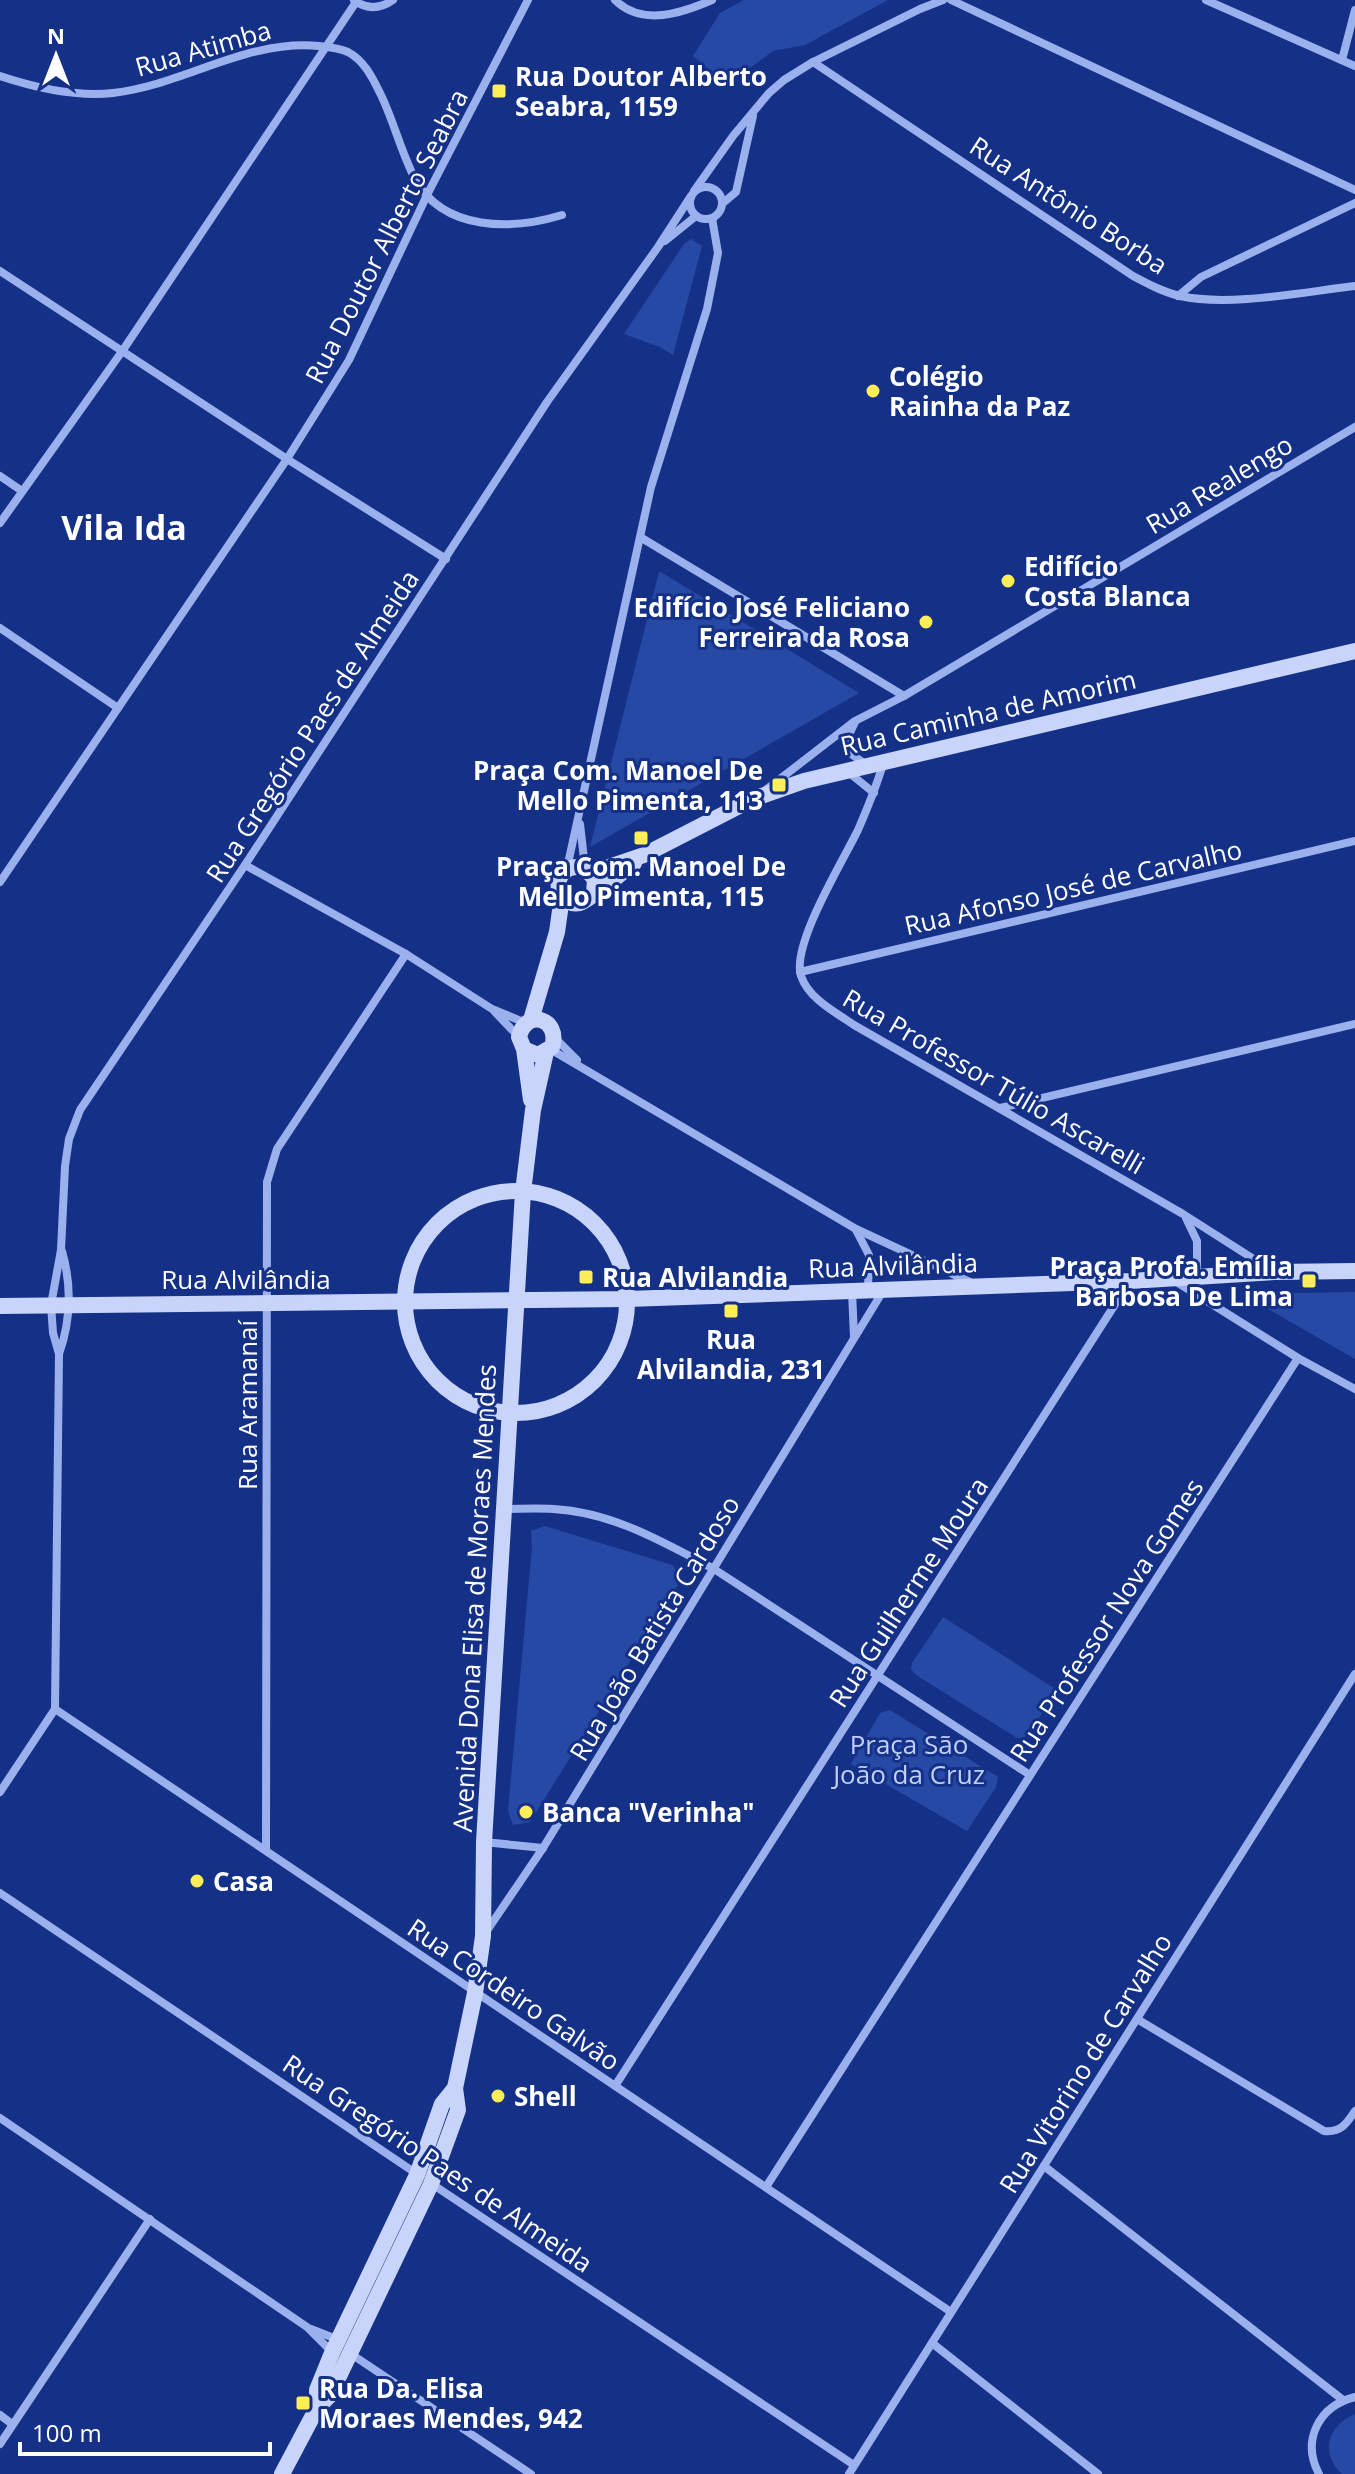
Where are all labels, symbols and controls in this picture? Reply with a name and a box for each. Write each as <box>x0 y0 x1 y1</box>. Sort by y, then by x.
street label: Rua Atimba <box>131 11 275 85</box>
north arrow <box>16 16 96 96</box>
text: N <box>47 20 65 50</box>
place label: Rua Doutor Alberto Seabra, 1159 <box>515 58 767 124</box>
marker: Rua Doutor Alberto Seabra, 1159 <box>490 82 508 100</box>
street label: Rua Doutor Alberto Seabra <box>296 83 476 389</box>
street label: Rua Antônio Borba <box>963 128 1175 282</box>
place label: Colégio Rainha da Paz <box>889 358 1070 424</box>
marker: Colégio Rainha da Paz <box>864 382 882 400</box>
street label: Rua Realengo <box>1139 426 1299 542</box>
district label: Vila Ida <box>61 504 187 550</box>
place label: Edifício Costa Blanca <box>1024 548 1191 614</box>
street label: Rua Gregório Paes de Almeida <box>197 563 427 889</box>
marker: Edifício Costa Blanca <box>999 572 1017 590</box>
place label: Edifício José Feliciano Ferreira da Rosa <box>633 589 910 655</box>
marker: Edifício José Feliciano Ferreira da Rosa <box>917 613 935 631</box>
street label: Rua Caminha de Amorim <box>837 660 1139 764</box>
place label: Praça Com. Manoel De Mello Pimenta, 113 <box>473 752 763 818</box>
marker: Praça Com. Manoel De Mello Pimenta, 113 <box>770 776 788 794</box>
marker: Praça Com. Manoel De Mello Pimenta, 115 <box>632 829 650 847</box>
street label: Rua Afonso José de Carvalho <box>901 831 1245 943</box>
place label: Praça Com. Manoel De Mello Pimenta, 115 <box>496 848 786 914</box>
street label: Rua Professor Túlio Ascarelli <box>837 980 1151 1182</box>
street label: Rua Alvilândia <box>808 1244 978 1286</box>
place label: Praça Profa. Emília Barbosa De Lima <box>1050 1248 1293 1314</box>
place label: Rua Alvilandia <box>602 1259 788 1295</box>
street label: Rua Alvilândia <box>161 1261 331 1297</box>
marker: Rua Alvilandia <box>577 1268 595 1286</box>
marker: Praça Profa. Emília Barbosa De Lima <box>1300 1272 1318 1290</box>
marker: Rua Alvilandia, 231 <box>722 1302 740 1320</box>
street label: Rua Aramanaí <box>229 1319 265 1490</box>
place label: Rua Alvilandia, 231 <box>637 1321 825 1387</box>
street label: Avenida Dona Elisa de Moraes Mendes <box>444 1363 504 1833</box>
street label: Rua Guilherme Moura <box>820 1470 996 1714</box>
street label: Rua Professor Nova Gomes <box>1001 1471 1211 1769</box>
street label: Rua João Batista Cardoso <box>560 1489 748 1767</box>
park label: Praça São João da Cruz <box>830 1726 985 1792</box>
place label: Banca "Verinha" <box>542 1794 755 1830</box>
marker: Banca "Verinha" <box>517 1803 535 1821</box>
place label: Casa <box>213 1863 274 1899</box>
marker: Casa <box>188 1872 206 1890</box>
street label: Rua Cordeiro Galvão <box>401 1909 627 2079</box>
street label: Rua Vitorino de Carvalho <box>990 1926 1180 2200</box>
street label: Rua Gregório Paes de Almeida <box>276 2046 600 2280</box>
place label: Shell <box>514 2078 577 2114</box>
marker: Shell <box>489 2087 507 2105</box>
place label: Rua Da. Elisa Moraes Mendes, 942 <box>319 2370 583 2436</box>
marker: Rua Da. Elisa Moraes Mendes, 942 <box>294 2394 312 2412</box>
scale bar <box>20 2406 270 2456</box>
text: 100 m <box>32 2416 102 2449</box>

